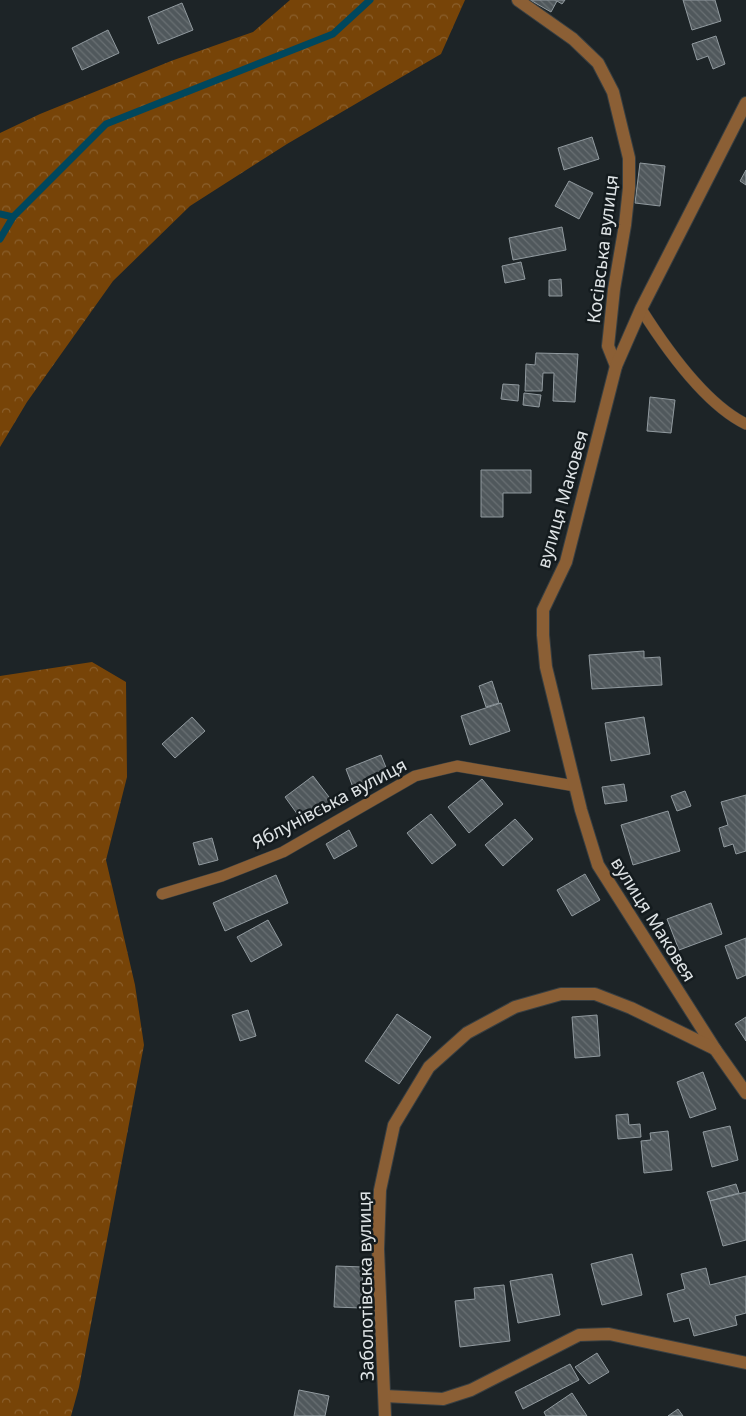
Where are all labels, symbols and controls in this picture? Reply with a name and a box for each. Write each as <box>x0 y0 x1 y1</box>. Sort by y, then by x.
street label: Косівська вулиця <box>581 173 623 325</box>
street label: вулиця Маковея <box>531 427 593 571</box>
street label: Яблунівська вулиця <box>248 752 410 854</box>
street label: вулиця Маковея <box>606 852 702 986</box>
street label: Заболотівська вулиця <box>351 1191 379 1381</box>

